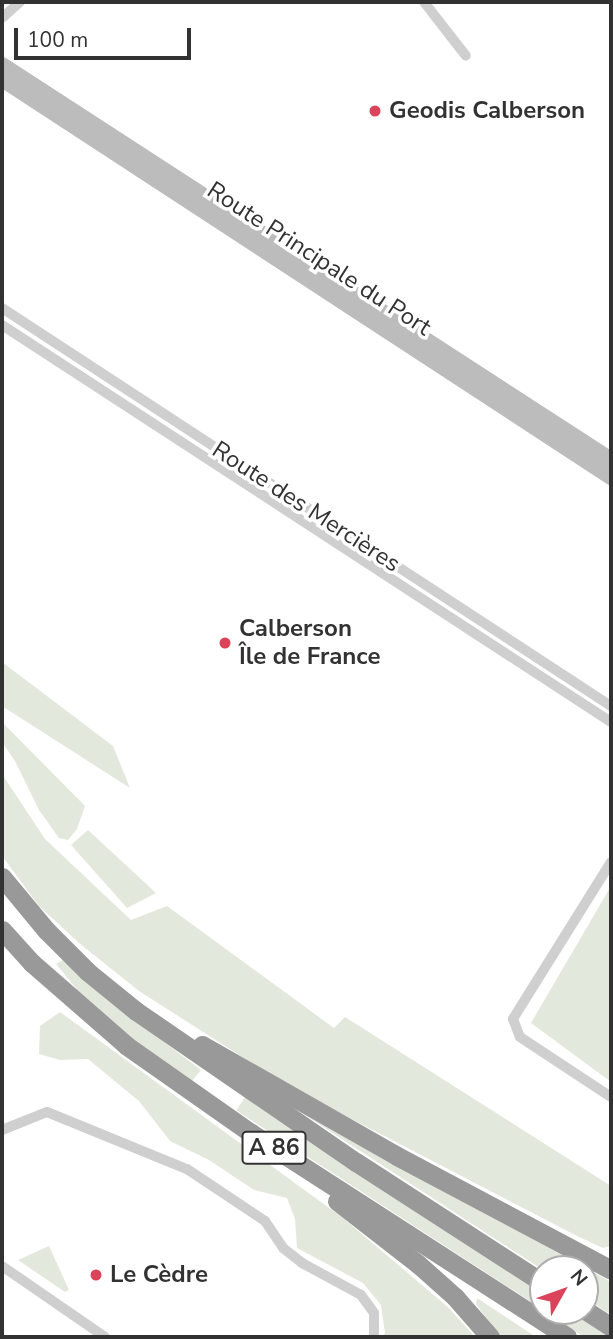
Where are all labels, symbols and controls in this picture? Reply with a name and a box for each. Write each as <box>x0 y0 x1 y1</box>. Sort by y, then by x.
scale bar <box>18 14 194 58</box>
text: 100 m <box>27 26 88 54</box>
place label: Geodis Calberson <box>389 97 585 125</box>
marker: Geodis Calberson <box>367 103 383 119</box>
street label: Route Principale du Port <box>202 176 436 342</box>
street label: Route des Mercières <box>207 436 405 578</box>
place label: Calberson Île de France <box>239 615 380 671</box>
marker: Calberson Île de France <box>217 635 233 651</box>
road number: A 86 <box>241 1128 307 1168</box>
north arrow <box>529 1255 599 1325</box>
place label: Le Cèdre <box>110 1261 208 1289</box>
text: N <box>564 1264 593 1292</box>
marker: Le Cèdre <box>88 1267 104 1283</box>

